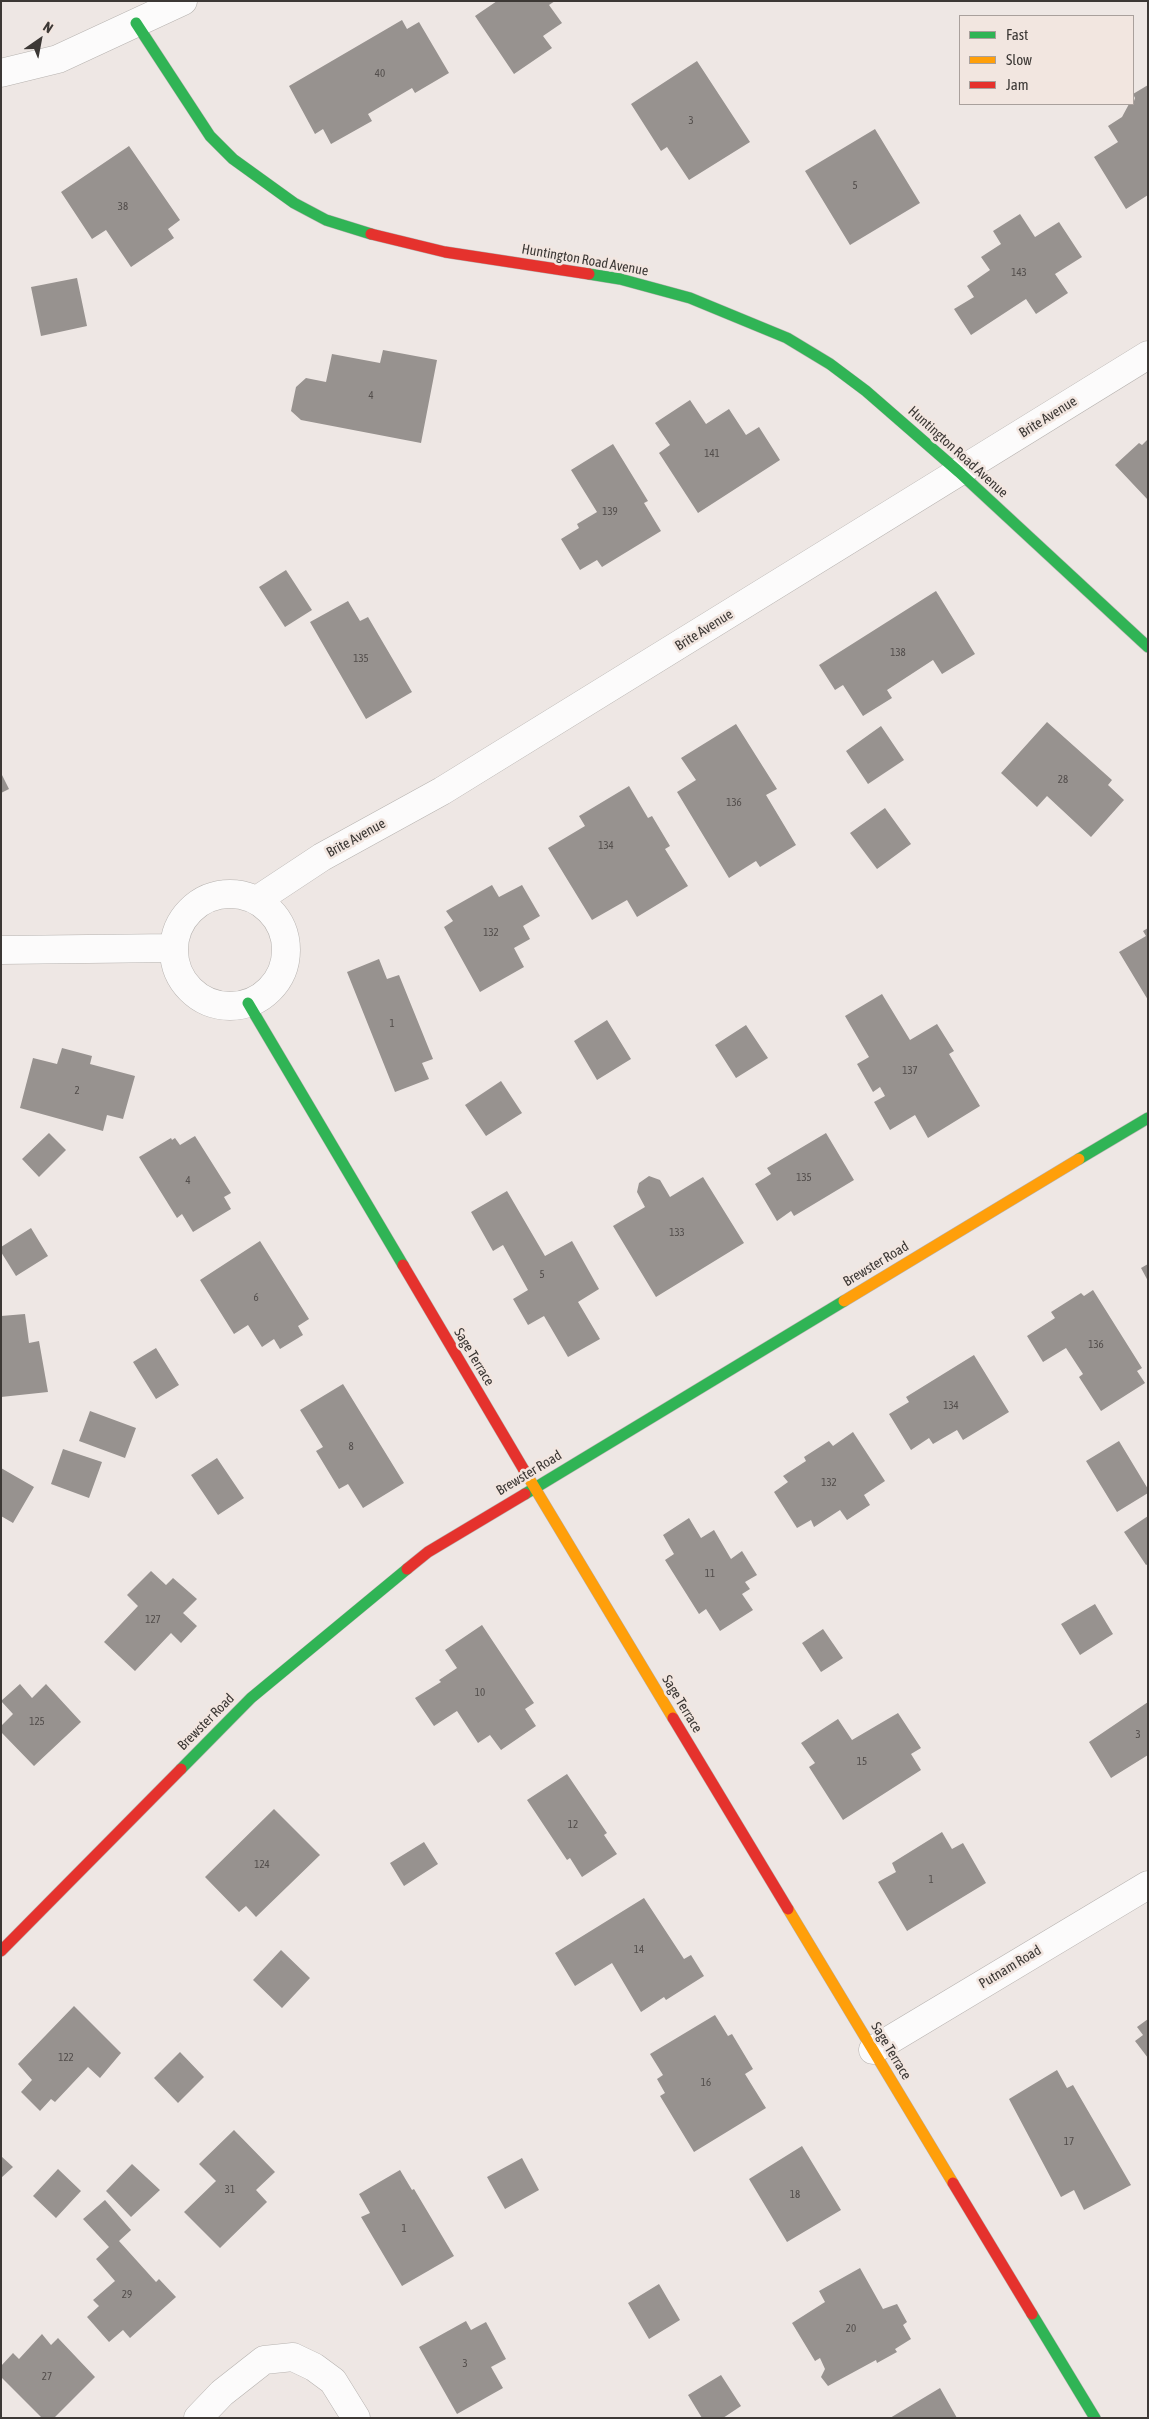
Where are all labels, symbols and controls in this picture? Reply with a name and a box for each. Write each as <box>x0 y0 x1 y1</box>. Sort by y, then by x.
north arrow <box>15 15 65 65</box>
legend <box>959 15 1134 105</box>
text: N <box>40 18 56 36</box>
text: Fast <box>1006 26 1028 43</box>
text: Slow <box>1006 51 1032 68</box>
house number: 40 <box>375 67 385 81</box>
text: Jam <box>1006 76 1029 93</box>
house number: 3 <box>688 114 694 128</box>
house number: 5 <box>852 179 858 193</box>
house number: 38 <box>118 200 128 214</box>
street label: Huntington Road Avenue <box>520 241 650 279</box>
house number: 143 <box>1011 266 1027 280</box>
house number: 4 <box>368 389 374 403</box>
street label: Brite Avenue <box>1016 393 1080 441</box>
street label: Huntington Road Avenue <box>905 403 1011 501</box>
house number: 141 <box>704 447 720 461</box>
house number: 139 <box>602 505 618 519</box>
street label: Brite Avenue <box>672 606 736 654</box>
house number: 138 <box>890 646 906 660</box>
house number: 135 <box>353 652 369 666</box>
house number: 28 <box>1058 773 1068 787</box>
house number: 136 <box>726 796 742 810</box>
street label: Brite Avenue <box>324 815 388 861</box>
house number: 134 <box>598 839 614 853</box>
house number: 132 <box>483 926 499 940</box>
house number: 1 <box>389 1017 395 1031</box>
house number: 137 <box>902 1064 918 1078</box>
house number: 2 <box>74 1084 80 1098</box>
house number: 135 <box>796 1171 812 1185</box>
house number: 4 <box>185 1174 191 1188</box>
house number: 133 <box>669 1226 685 1240</box>
street label: Brewster Road <box>840 1238 912 1290</box>
house number: 5 <box>539 1268 545 1282</box>
house number: 6 <box>253 1291 259 1305</box>
street label: Sage Terrace <box>450 1325 498 1389</box>
house number: 136 <box>1088 1338 1104 1352</box>
house number: 134 <box>943 1399 959 1413</box>
house number: 8 <box>348 1440 354 1454</box>
street label: Brewster Road <box>493 1447 565 1499</box>
house number: 132 <box>821 1476 837 1490</box>
house number: 11 <box>705 1567 715 1581</box>
house number: 127 <box>145 1613 161 1627</box>
street label: Sage Terrace <box>658 1672 706 1736</box>
house number: 10 <box>475 1686 485 1700</box>
street label: Brewster Road <box>174 1690 238 1754</box>
house number: 125 <box>29 1715 45 1729</box>
house number: 3 <box>1135 1728 1141 1742</box>
house number: 15 <box>857 1755 867 1769</box>
house number: 12 <box>568 1818 578 1832</box>
house number: 124 <box>254 1858 270 1872</box>
house number: 1 <box>928 1873 934 1887</box>
street label: Putnam Road <box>976 1942 1044 1992</box>
house number: 14 <box>634 1943 644 1957</box>
street label: Sage Terrace <box>867 2019 915 2083</box>
house number: 122 <box>58 2051 74 2065</box>
house number: 16 <box>701 2076 711 2090</box>
house number: 17 <box>1064 2135 1074 2149</box>
house number: 31 <box>225 2183 235 2197</box>
house number: 18 <box>790 2188 800 2202</box>
house number: 1 <box>401 2222 407 2236</box>
house number: 29 <box>122 2288 132 2302</box>
house number: 20 <box>846 2322 856 2336</box>
house number: 3 <box>462 2357 468 2371</box>
house number: 27 <box>42 2370 52 2384</box>

